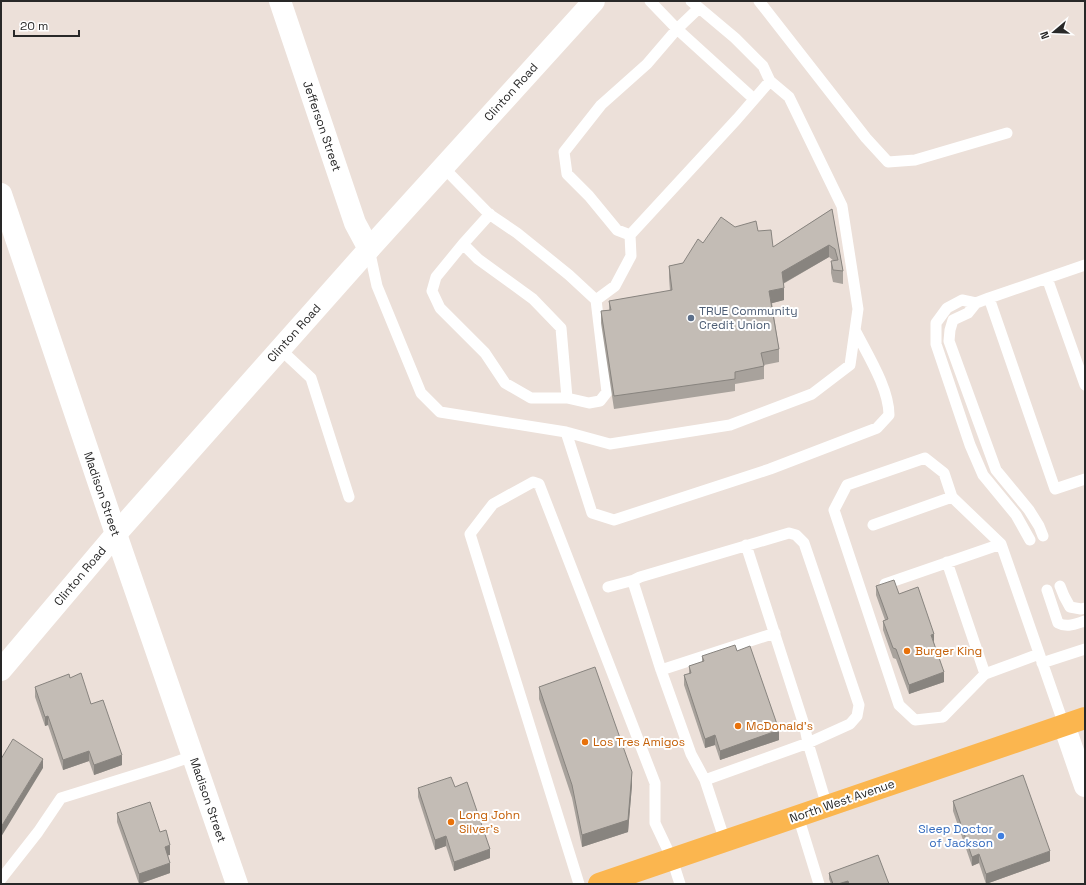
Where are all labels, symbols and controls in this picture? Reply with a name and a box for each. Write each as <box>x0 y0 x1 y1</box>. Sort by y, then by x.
scale bar <box>14 12 79 38</box>
north arrow <box>1034 12 1074 52</box>
text: 20 m <box>20 18 48 34</box>
text: N <box>1037 29 1052 41</box>
street label: Clinton Road <box>481 59 541 125</box>
street label: Jefferson Street <box>299 79 345 173</box>
street label: Clinton Road <box>264 300 324 366</box>
place label: TRUE Community Credit Union <box>699 303 798 333</box>
marker: TRUE Community Credit Union <box>686 313 696 323</box>
street label: Madison Street <box>80 449 124 539</box>
street label: Clinton Road <box>50 543 110 609</box>
place label: Burger King <box>915 643 982 659</box>
marker: Burger King <box>902 646 912 656</box>
place label: McDonald's <box>746 718 813 734</box>
marker: McDonald's <box>733 721 743 731</box>
place label: Los Tres Amigos <box>593 734 685 750</box>
marker: Los Tres Amigos <box>580 737 590 747</box>
street label: Madison Street <box>186 755 230 845</box>
street label: North West Avenue <box>787 775 897 827</box>
place label: Long John Silver's <box>459 807 520 837</box>
marker: Long John Silver's <box>446 817 456 827</box>
place label: Sleep Doctor of Jackson <box>918 821 993 851</box>
marker: Sleep Doctor of Jackson <box>996 831 1006 841</box>

